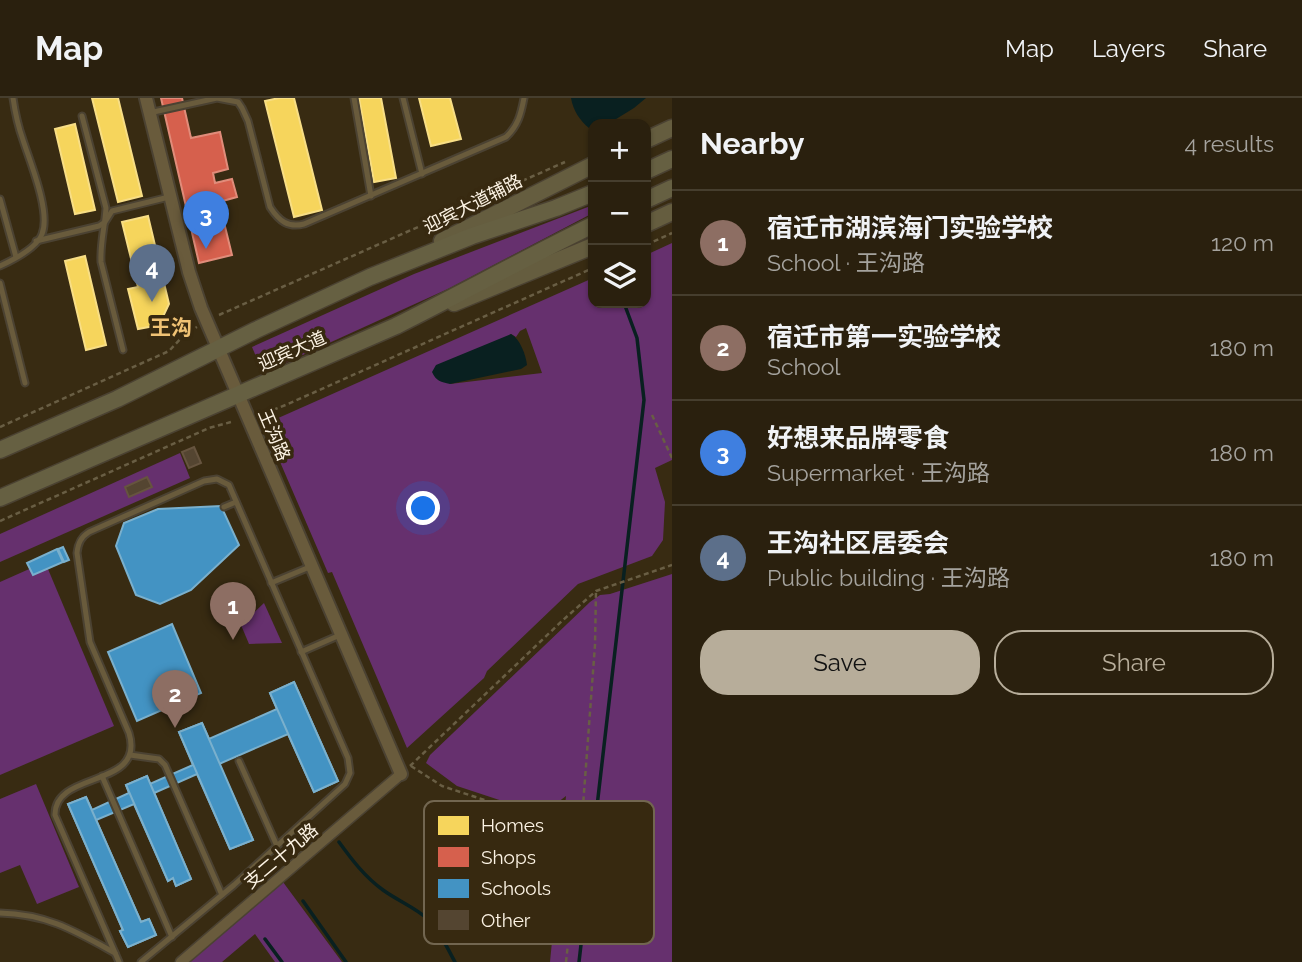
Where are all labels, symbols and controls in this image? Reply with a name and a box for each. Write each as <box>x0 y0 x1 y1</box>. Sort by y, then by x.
text: Map <box>35 29 103 68</box>
text: Map <box>1005 34 1054 63</box>
text: Layers <box>1092 34 1165 63</box>
text: Share <box>1203 34 1267 63</box>
map controls <box>588 119 651 308</box>
button: + <box>588 119 651 182</box>
text: Nearby <box>700 126 804 161</box>
text: 4 results <box>1185 130 1274 157</box>
street label: 迎宾大道辅路 <box>420 170 526 237</box>
button: − <box>588 182 651 245</box>
pin: 3 <box>183 191 229 249</box>
text: 宿迁市湖滨海门实验学校 <box>767 213 1053 243</box>
text: 1 <box>717 229 729 256</box>
text: 120 m <box>1211 229 1274 256</box>
pin: 4 <box>129 244 175 302</box>
button: layers <box>588 245 651 308</box>
text: School · 王沟路 <box>767 249 925 276</box>
district label: 王沟 <box>150 315 192 340</box>
text: 宿迁市第一实验学校 <box>767 322 1001 352</box>
street label: 迎宾大道 <box>255 326 329 375</box>
text: 2 <box>717 334 729 361</box>
text: 180 m <box>1209 334 1274 361</box>
text: School <box>767 353 841 380</box>
street label: 王沟路 <box>254 406 295 464</box>
text: 好想来品牌零食 <box>767 423 949 453</box>
text: 3 <box>717 439 729 466</box>
text: 180 m <box>1209 439 1274 466</box>
text: Supermarket · 王沟路 <box>767 459 990 486</box>
your location <box>406 491 440 525</box>
text: 王沟社区居委会 <box>767 528 949 558</box>
text: 4 <box>716 544 730 571</box>
text: 180 m <box>1209 544 1274 571</box>
text: Public building · 王沟路 <box>767 564 1010 591</box>
pin: 1 <box>210 582 256 640</box>
button: Save <box>700 630 980 695</box>
button: Share <box>994 630 1274 695</box>
pin: 2 <box>152 670 198 728</box>
legend <box>424 801 654 944</box>
text: Homes <box>481 814 544 836</box>
street label: 支二十九路 <box>239 819 322 893</box>
text: Shops <box>481 846 536 868</box>
text: Schools <box>481 877 551 899</box>
text: Other <box>481 909 531 931</box>

